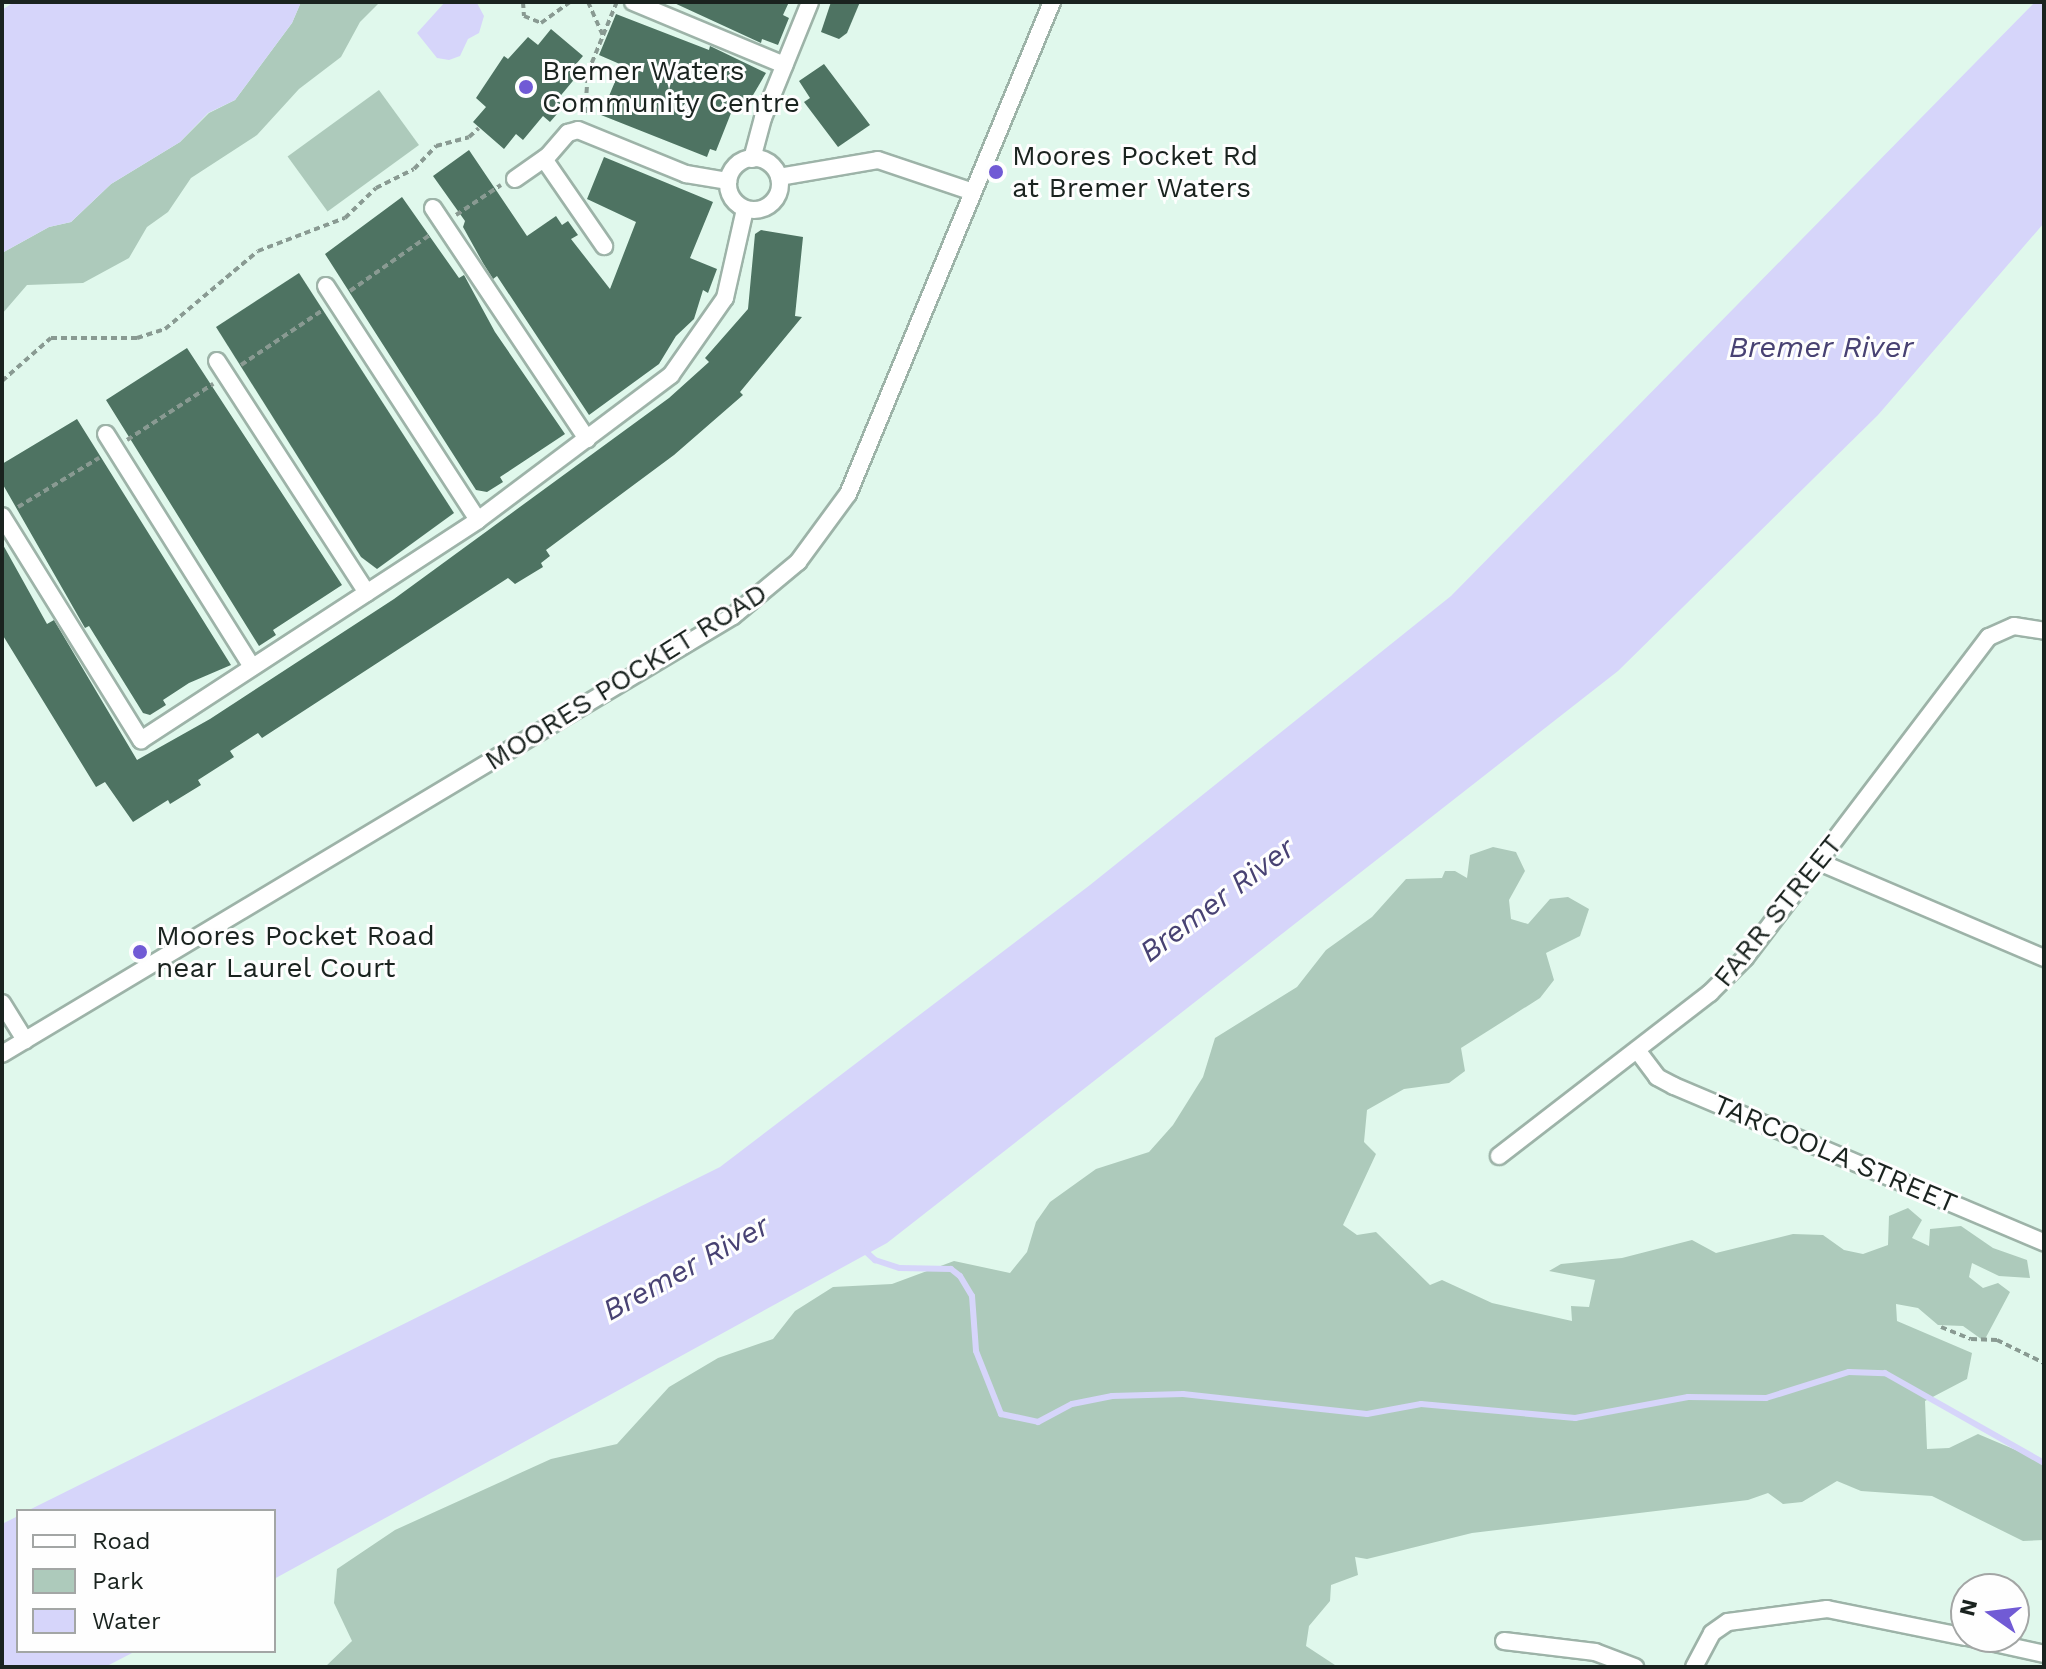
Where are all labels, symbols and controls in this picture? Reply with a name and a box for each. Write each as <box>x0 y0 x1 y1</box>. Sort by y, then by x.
place label: Bremer Waters Community Centre <box>542 54 801 120</box>
marker: Bremer Waters Community Centre <box>517 78 535 96</box>
place label: Moores Pocket Rd at Bremer Waters <box>1012 139 1258 205</box>
marker: Moores Pocket Rd at Bremer Waters <box>987 163 1005 181</box>
water label: Bremer River <box>1728 329 1914 365</box>
street label: MOORES POCKET ROAD <box>478 576 774 778</box>
street label: FARR STREET <box>1707 828 1849 994</box>
water label: Bremer River <box>1132 830 1302 970</box>
place label: Moores Pocket Road near Laurel Court <box>156 919 435 985</box>
marker: Moores Pocket Road near Laurel Court <box>131 943 149 961</box>
street label: TARCOOLA STREET <box>1708 1087 1962 1221</box>
water label: Bremer River <box>596 1207 776 1329</box>
legend <box>16 1509 276 1653</box>
text: Road <box>92 1527 151 1555</box>
text: Park <box>92 1567 144 1595</box>
north arrow <box>1950 1573 2030 1653</box>
text: N <box>1954 1597 1982 1618</box>
text: Water <box>92 1607 161 1635</box>

